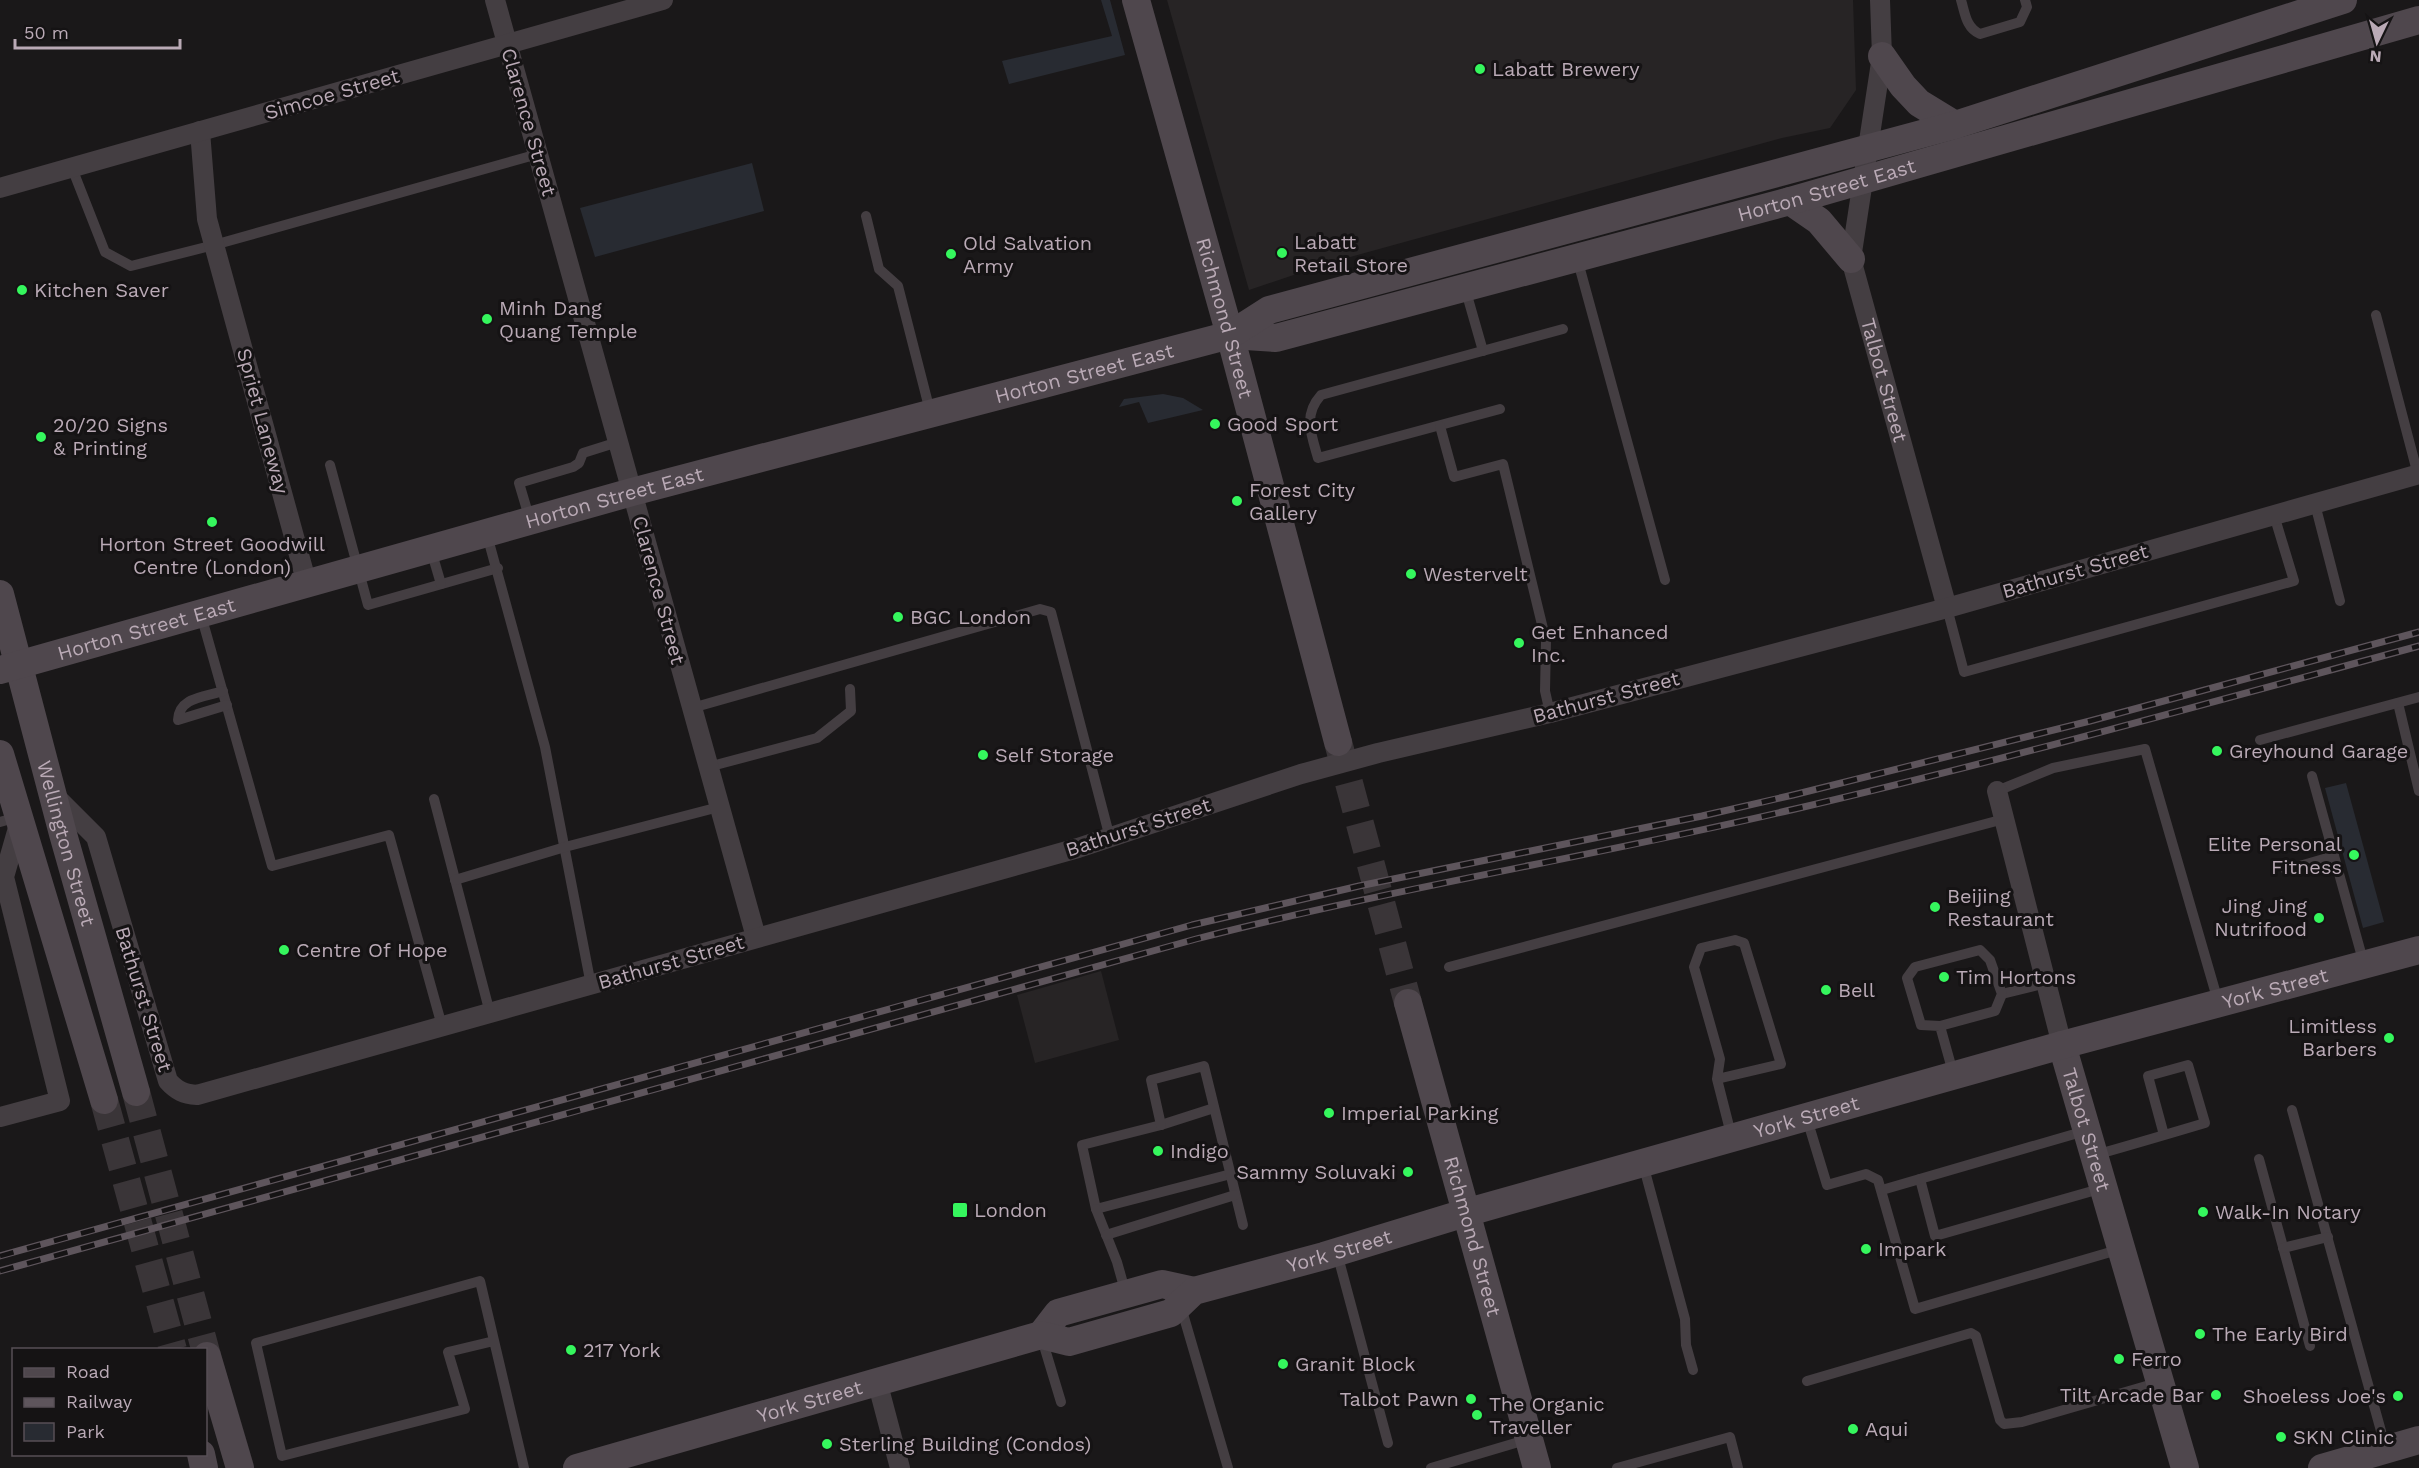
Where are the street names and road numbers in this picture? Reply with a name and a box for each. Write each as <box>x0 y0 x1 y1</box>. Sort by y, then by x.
street label: Clarence Street <box>496 45 562 199</box>
street label: Simcoe Street <box>262 63 403 125</box>
street label: Horton Street East <box>1735 153 1919 226</box>
street label: Richmond Street <box>1191 235 1258 401</box>
street label: Talbot Street <box>1856 316 1913 445</box>
street label: Horton Street East <box>992 338 1177 408</box>
street label: Spriet Laneway <box>232 346 294 497</box>
street label: Horton Street East <box>522 462 707 534</box>
street label: Clarence Street <box>628 513 691 667</box>
street label: Bathurst Street <box>1999 539 2151 603</box>
street label: Horton Street East <box>55 592 239 665</box>
street label: Bathurst Street <box>1530 666 1683 728</box>
street label: Wellington Street <box>32 758 101 929</box>
street label: Bathurst Street <box>1063 792 1214 862</box>
street label: Bathurst Street <box>110 923 178 1075</box>
street label: Bathurst Street <box>595 930 747 994</box>
street label: York Street <box>2220 963 2331 1014</box>
street label: Talbot Street <box>2057 1065 2116 1195</box>
street label: York Street <box>1751 1091 1862 1143</box>
street label: Richmond Street <box>1439 1153 1506 1320</box>
street label: York Street <box>1284 1224 1395 1277</box>
street label: York Street <box>754 1375 866 1428</box>

